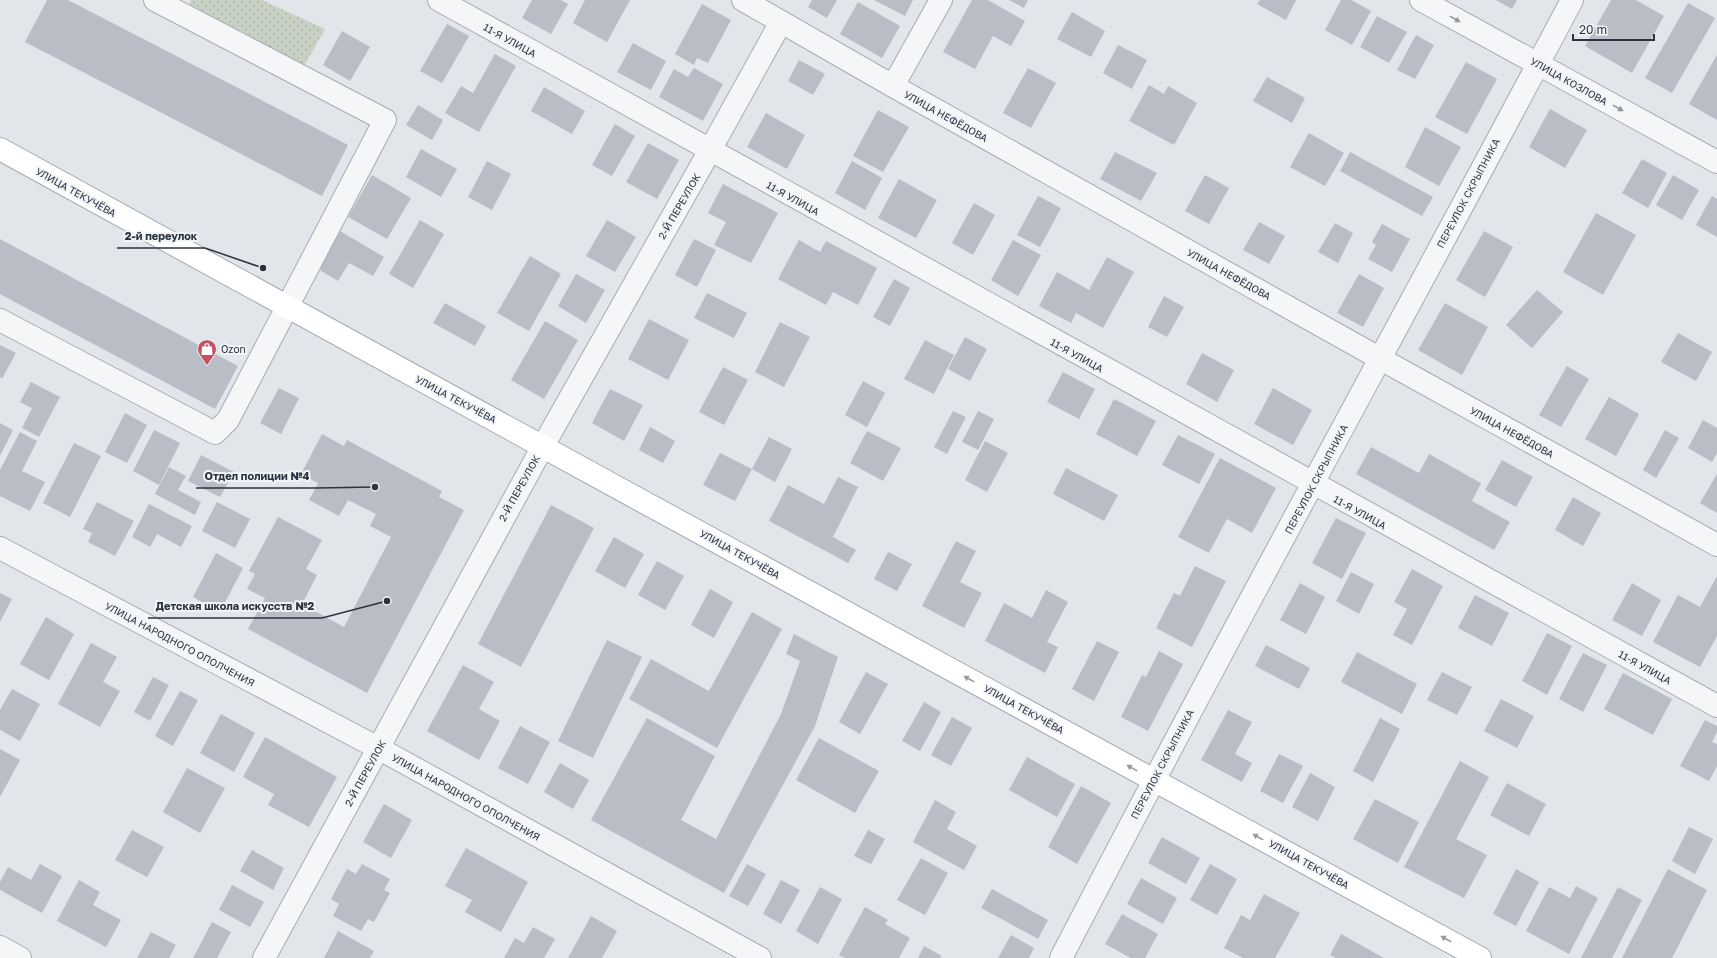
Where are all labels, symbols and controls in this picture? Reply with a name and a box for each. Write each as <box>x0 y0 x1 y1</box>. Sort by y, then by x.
one-way arrow <box>1449 15 1461 22</box>
scale bar <box>1573 16 1654 42</box>
street label: 11-Я УЛИЦА <box>482 21 539 60</box>
text: 20 m <box>1579 22 1607 37</box>
street label: УЛИЦА КОЗЛОВА <box>1528 55 1610 107</box>
street label: УЛИЦА НЕФЁДОВА <box>902 87 991 144</box>
one-way arrow <box>1612 105 1624 112</box>
street label: ПЕРЕУЛОК СКРЫПНИКА <box>1434 136 1502 250</box>
street label: УЛИЦА ТЕКУЧЁВА <box>34 164 119 219</box>
street label: 2-Й ПЕРЕУЛОК <box>655 171 703 241</box>
street label: 11-Я УЛИЦА <box>765 179 822 218</box>
callout: 2-й переулок <box>117 225 205 248</box>
text: 2-й переулок <box>125 229 198 242</box>
street label: УЛИЦА НЕФЁДОВА <box>1185 245 1274 302</box>
street label: 11-Я УЛИЦА <box>1049 336 1106 375</box>
shop icon: Ozon <box>196 338 218 366</box>
place label: Ozon <box>221 343 246 355</box>
street label: УЛИЦА ТЕКУЧЁВА <box>413 372 499 426</box>
street label: УЛИЦА НЕФЁДОВА <box>1468 403 1557 460</box>
street label: ПЕРЕУЛОК СКРЫПНИКА <box>1282 422 1350 536</box>
street label: 2-Й ПЕРЕУЛОК <box>496 453 542 523</box>
callout: Отдел полиции №4 <box>196 465 317 488</box>
text: Отдел полиции №4 <box>205 469 310 482</box>
street label: 11-Я УЛИЦА <box>1332 493 1389 532</box>
street label: УЛИЦА ТЕКУЧЁВА <box>698 526 783 581</box>
callout: Детская школа искусств №2 <box>148 595 322 618</box>
street label: УЛИЦА НАРОДНОГО ОПОЛЧЕНИЯ <box>103 599 257 689</box>
text: Детская школа искусств №2 <box>156 599 314 612</box>
street label: 11-Я УЛИЦА <box>1617 648 1674 687</box>
one-way arrow <box>963 675 974 682</box>
street label: УЛИЦА ТЕКУЧЁВА <box>982 681 1067 736</box>
street label: ПЕРЕУЛОК СКРЫПНИКА <box>1128 707 1196 821</box>
street label: 2-Й ПЕРЕУЛОК <box>342 738 388 808</box>
street label: УЛИЦА НАРОДНОГО ОПОЛЧЕНИЯ <box>390 751 542 843</box>
one-way arrow <box>1126 764 1138 771</box>
one-way arrow <box>1252 833 1264 840</box>
street label: УЛИЦА ТЕКУЧЁВА <box>1267 836 1352 891</box>
one-way arrow <box>1440 936 1452 943</box>

